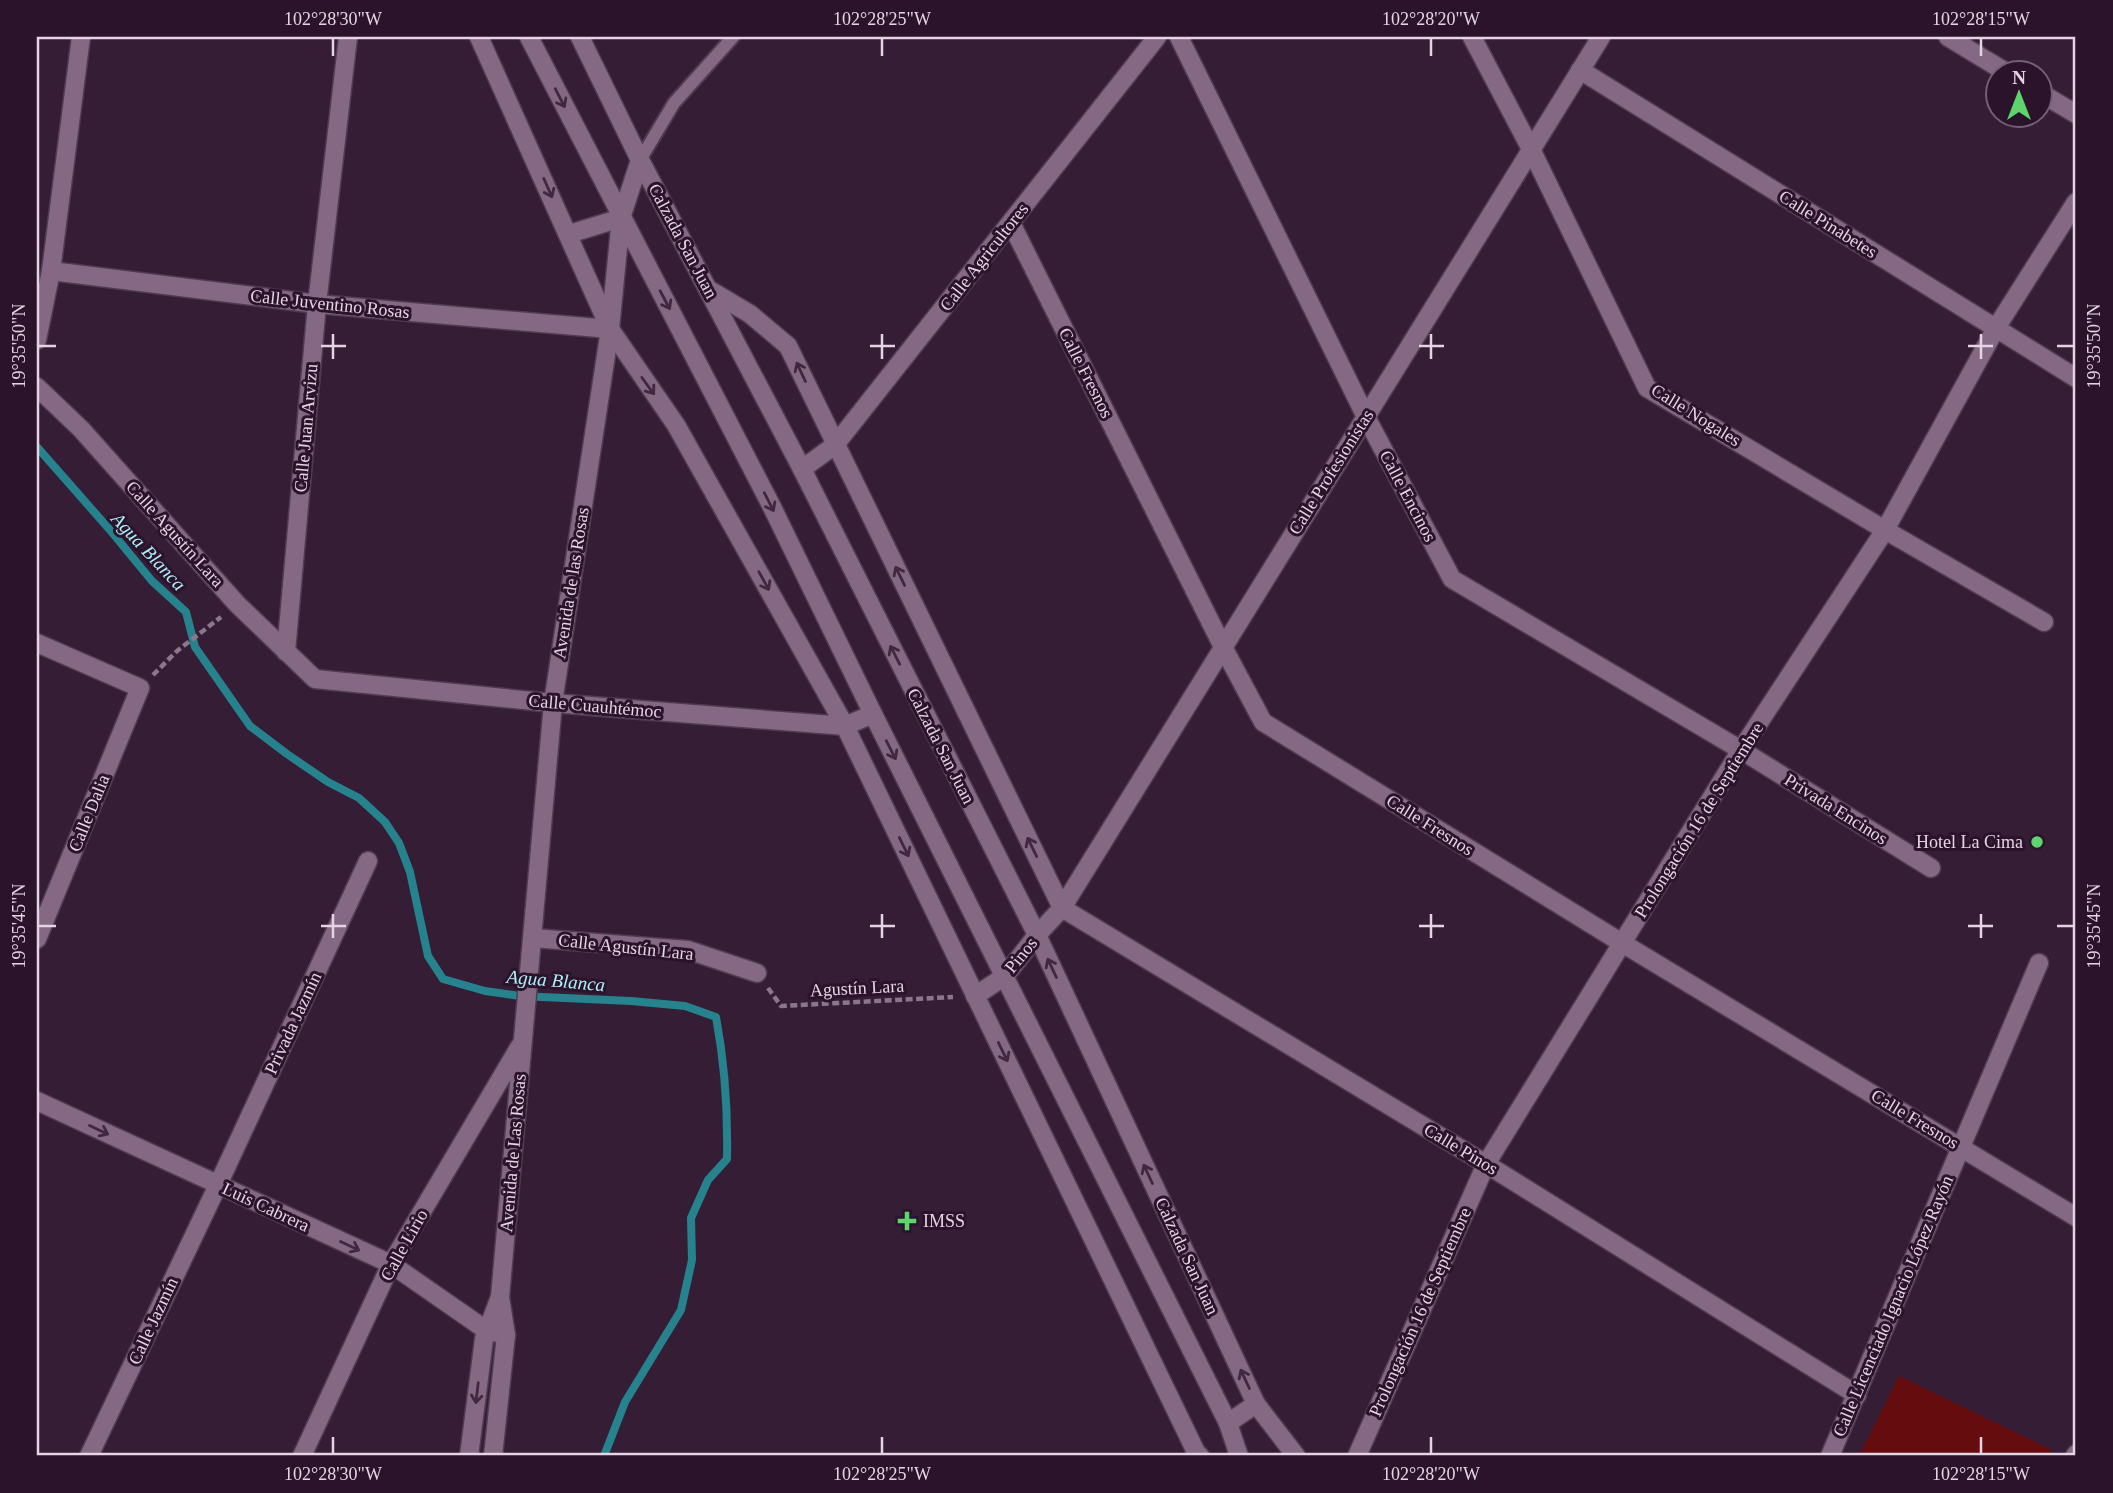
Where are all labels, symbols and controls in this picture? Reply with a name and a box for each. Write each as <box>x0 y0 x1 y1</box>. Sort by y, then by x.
text: 102°28'30"W <box>284 9 382 29</box>
text: 102°28'25"W <box>833 9 931 29</box>
text: 102°28'20"W <box>1382 9 1480 29</box>
text: 102°28'15"W <box>1932 9 2030 29</box>
north arrow <box>1983 60 2054 130</box>
text: N <box>2012 67 2026 88</box>
one-way arrow <box>554 87 568 108</box>
one-way arrow <box>542 177 555 198</box>
street label: Calzada San Juan <box>644 180 722 302</box>
street label: Calle Pinabetes <box>1775 186 1881 262</box>
street label: Calle Agricultores <box>936 199 1032 315</box>
street label: Calle Juventino Rosas <box>249 286 411 322</box>
one-way arrow <box>659 289 672 310</box>
text: 19°35'50"N <box>9 304 29 388</box>
text: 19°35'50"N <box>2084 304 2104 388</box>
street label: Calle Fresnos <box>1055 325 1117 421</box>
one-way arrow <box>793 361 806 382</box>
street label: Calle Juan Arvizu <box>290 363 322 493</box>
one-way arrow <box>641 376 655 395</box>
street label: Calle Nogales <box>1648 380 1744 450</box>
street label: Calle Profesionistas <box>1285 406 1377 538</box>
street label: Calle Encinos <box>1376 447 1440 545</box>
street label: Calle Agustín Lara <box>122 477 228 591</box>
one-way arrow <box>763 491 777 512</box>
street label: Avenida de las Rosas <box>549 506 593 660</box>
water label: Agua Blanca <box>106 507 190 595</box>
one-way arrow <box>892 566 906 587</box>
one-way arrow <box>758 570 771 591</box>
one-way arrow <box>888 645 902 665</box>
street label: Calzada San Juan <box>903 685 979 807</box>
street label: Calle Cuauhtémoc <box>528 690 662 722</box>
street label: Prolongación 16 de Septiembre <box>1631 719 1767 921</box>
one-way arrow <box>885 739 899 760</box>
street label: Privada Encinos <box>1781 769 1891 849</box>
street label: Calle Dalia <box>64 771 114 855</box>
street label: Calle Fresnos <box>1383 790 1477 860</box>
place label: Hotel La Cima <box>1916 832 2023 852</box>
marker: Hotel La Cima <box>2029 834 2045 850</box>
one-way arrow <box>898 836 911 857</box>
one-way arrow <box>1025 837 1038 858</box>
text: 19°35'45"N <box>9 884 29 968</box>
text: 19°35'45"N <box>2084 884 2104 968</box>
street label: Calle Agustín Lara <box>557 930 695 964</box>
street label: Pinos <box>1001 933 1041 977</box>
one-way arrow <box>1044 957 1057 978</box>
water label: Agua Blanca <box>504 966 606 995</box>
street label: Privada Jazmín <box>261 969 325 1077</box>
street label: Agustín Lara <box>809 976 905 1000</box>
one-way arrow <box>996 1041 1010 1062</box>
street label: Avenida de Las Rosas <box>496 1073 530 1233</box>
street label: Calle Fresnos <box>1868 1085 1962 1153</box>
street label: Calle Pinos <box>1420 1119 1502 1179</box>
one-way arrow <box>88 1124 109 1137</box>
one-way arrow <box>1141 1163 1154 1184</box>
street label: Calle Licenciado Ignacio López Rayón <box>1829 1172 1957 1440</box>
street label: Luis Cabrera <box>219 1178 313 1236</box>
street label: Calzada San Juan <box>1151 1194 1223 1318</box>
street label: Prolongación 16 de Septiembre <box>1365 1204 1475 1420</box>
street label: Calle Lirio <box>376 1206 432 1284</box>
marker: IMSS <box>897 1211 917 1231</box>
place label: IMSS <box>923 1211 965 1231</box>
one-way arrow <box>339 1239 360 1253</box>
street label: Calle Jazmín <box>124 1274 182 1368</box>
one-way arrow <box>1238 1369 1251 1391</box>
one-way arrow <box>471 1381 484 1404</box>
text: 102°28'30"W <box>284 1464 382 1484</box>
text: 102°28'25"W <box>833 1464 931 1484</box>
text: 102°28'20"W <box>1382 1464 1480 1484</box>
text: 102°28'15"W <box>1932 1464 2030 1484</box>

